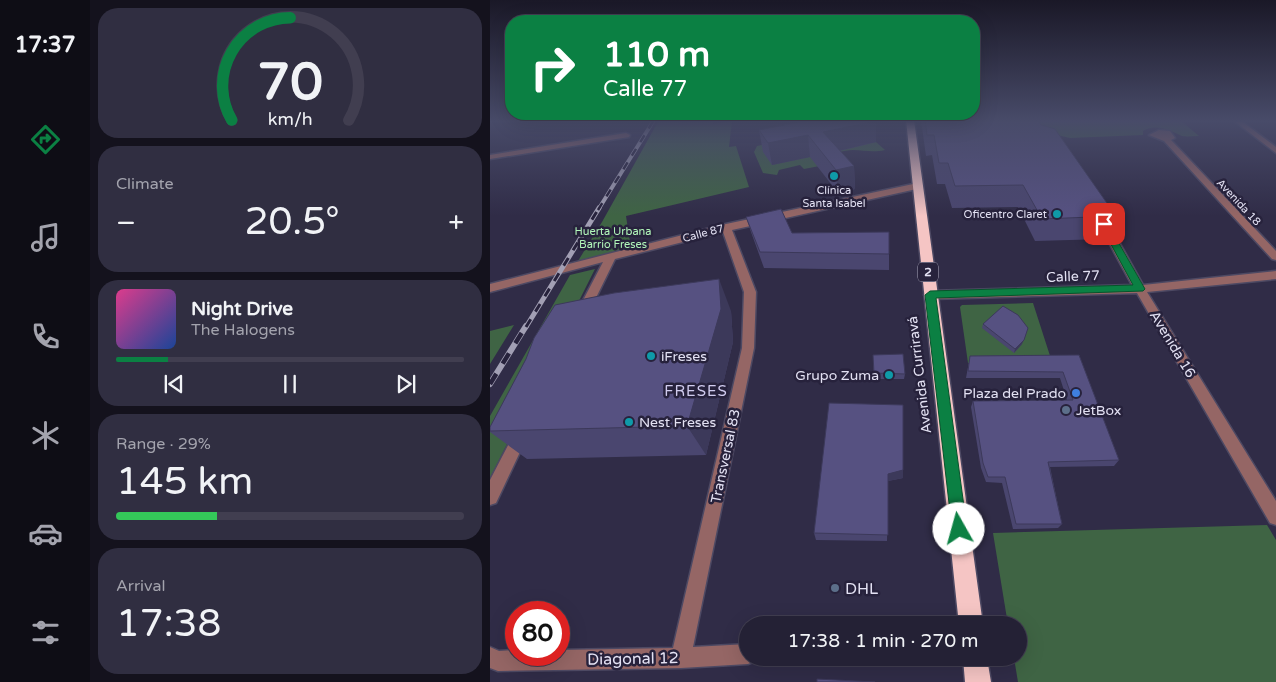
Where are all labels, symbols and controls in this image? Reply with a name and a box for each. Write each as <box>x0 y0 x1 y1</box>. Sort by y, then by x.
text: 17:37 <box>15 32 75 58</box>
text: 110 m <box>603 34 710 76</box>
icon: right <box>520 35 585 100</box>
text: 70 <box>257 51 323 114</box>
text: Calle 77 <box>603 76 687 102</box>
text: km/h <box>268 109 312 130</box>
icon: directions <box>28 122 63 157</box>
marker: Clínica Santa Isabel <box>828 170 840 182</box>
text: Climate <box>116 174 174 194</box>
street label: Avenida 18 <box>1214 176 1264 228</box>
place label: Clínica Santa Isabel <box>802 184 866 210</box>
text: 20.5° <box>245 199 340 245</box>
pin <box>1083 203 1125 245</box>
text: − <box>116 206 136 240</box>
text: + <box>448 206 464 240</box>
place label: Oficentro Claret <box>964 208 1047 221</box>
marker: Oficentro Claret <box>1051 208 1063 220</box>
icon: arrive <box>1090 210 1118 238</box>
icon: music <box>28 220 63 255</box>
street label: Calle 87 <box>681 222 725 245</box>
park label: Huerta Urbana Barrio Freses <box>575 225 651 251</box>
road number: 2 <box>918 262 938 282</box>
street label: Calle 77 <box>1046 267 1100 286</box>
text: Night Drive <box>191 298 293 320</box>
street label: Avenida 16 <box>1146 308 1199 381</box>
street label: Avenida Curriravá <box>904 315 935 435</box>
icon: phone <box>28 319 63 354</box>
text: The Halogens <box>191 320 295 340</box>
place label: iFreses <box>661 348 707 365</box>
marker: iFreses <box>645 350 657 362</box>
place label: Grupo Zuma <box>795 367 879 384</box>
marker: Grupo Zuma <box>883 369 895 381</box>
icon: previous <box>160 370 188 398</box>
icon: pause <box>276 370 304 398</box>
icon: next <box>392 370 420 398</box>
district label: FRESES <box>664 382 728 400</box>
place label: Plaza del Prado <box>963 385 1066 402</box>
marker: Plaza del Prado <box>1070 387 1082 399</box>
place label: JetBox <box>1076 402 1121 419</box>
marker: JetBox <box>1060 404 1072 416</box>
street label: Transversal 83 <box>707 407 744 505</box>
place label: Nest Freses <box>639 414 716 431</box>
marker: Nest Freses <box>623 416 635 428</box>
icon: climate <box>28 418 63 453</box>
text: Range · 29% <box>116 434 211 454</box>
text: 145 km <box>116 459 253 505</box>
position arrow <box>932 502 984 554</box>
icon: car <box>28 516 63 551</box>
text: Arrival <box>116 576 165 596</box>
place label: DHL <box>845 579 878 599</box>
marker: DHL <box>829 582 841 594</box>
text: 17:38 <box>116 601 221 647</box>
speed limit sign: 80 <box>505 601 570 666</box>
icon: filters <box>28 615 63 650</box>
text: 17:38 · 1 min · 270 m <box>787 630 979 652</box>
street label: Diagonal 12 <box>587 648 679 670</box>

